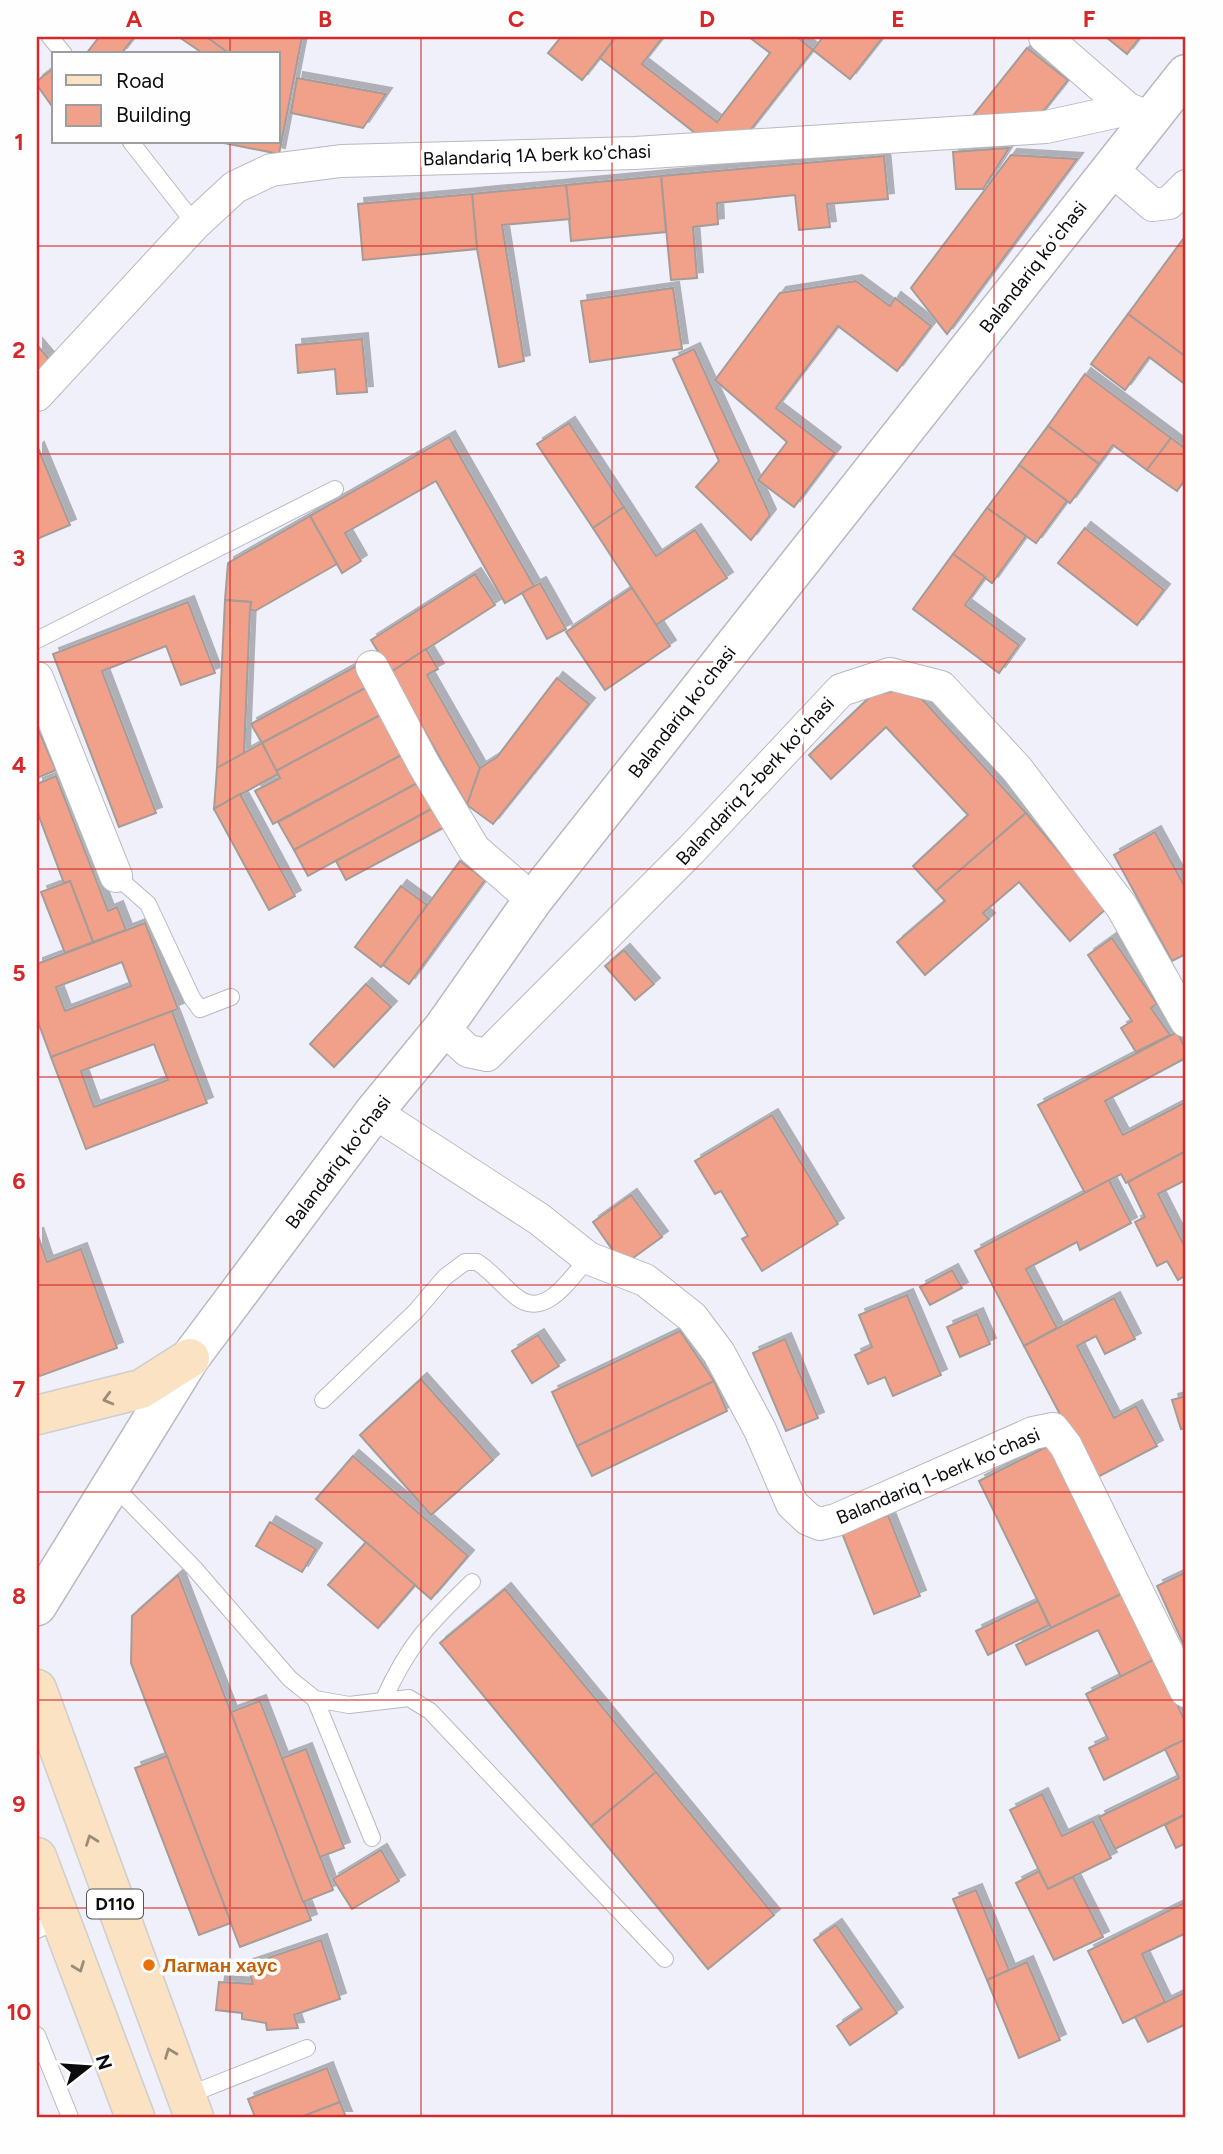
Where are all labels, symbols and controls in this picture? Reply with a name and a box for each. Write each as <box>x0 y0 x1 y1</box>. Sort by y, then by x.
text: A <box>126 5 143 33</box>
text: B <box>318 5 332 33</box>
text: C <box>508 5 525 33</box>
text: D <box>699 5 715 33</box>
text: E <box>891 5 905 33</box>
text: F <box>1083 5 1096 33</box>
legend <box>52 52 280 144</box>
text: Road <box>116 68 164 93</box>
text: Building <box>116 102 191 127</box>
text: 1 <box>14 128 24 156</box>
street label: Balandariq 1A berk koʻchasi <box>422 140 652 170</box>
street label: Balandariq koʻchasi <box>974 196 1092 338</box>
text: 2 <box>12 336 26 364</box>
text: 3 <box>13 544 25 572</box>
street label: Balandariq koʻchasi <box>623 641 741 783</box>
street label: Balandariq 2-berk koʻchasi <box>671 692 839 870</box>
text: 4 <box>12 751 26 779</box>
text: 5 <box>12 959 26 987</box>
street label: Balandariq koʻchasi <box>280 1091 396 1233</box>
text: 6 <box>12 1167 26 1195</box>
text: 7 <box>13 1375 26 1403</box>
one-way arrow <box>102 1391 114 1405</box>
street label: Balandariq 1-berk koʻchasi <box>833 1423 1043 1529</box>
text: 8 <box>12 1582 26 1610</box>
text: 9 <box>12 1790 26 1818</box>
one-way arrow <box>86 1834 100 1846</box>
road number: D110 <box>87 1890 143 1918</box>
place label: Лагман хаус <box>163 1954 278 1977</box>
marker: Лагман хаус <box>141 1957 157 1973</box>
one-way arrow <box>70 1960 84 1972</box>
text: 10 <box>7 1998 31 2026</box>
north arrow <box>52 2032 122 2102</box>
one-way arrow <box>165 2048 179 2060</box>
text: N <box>91 2052 117 2073</box>

